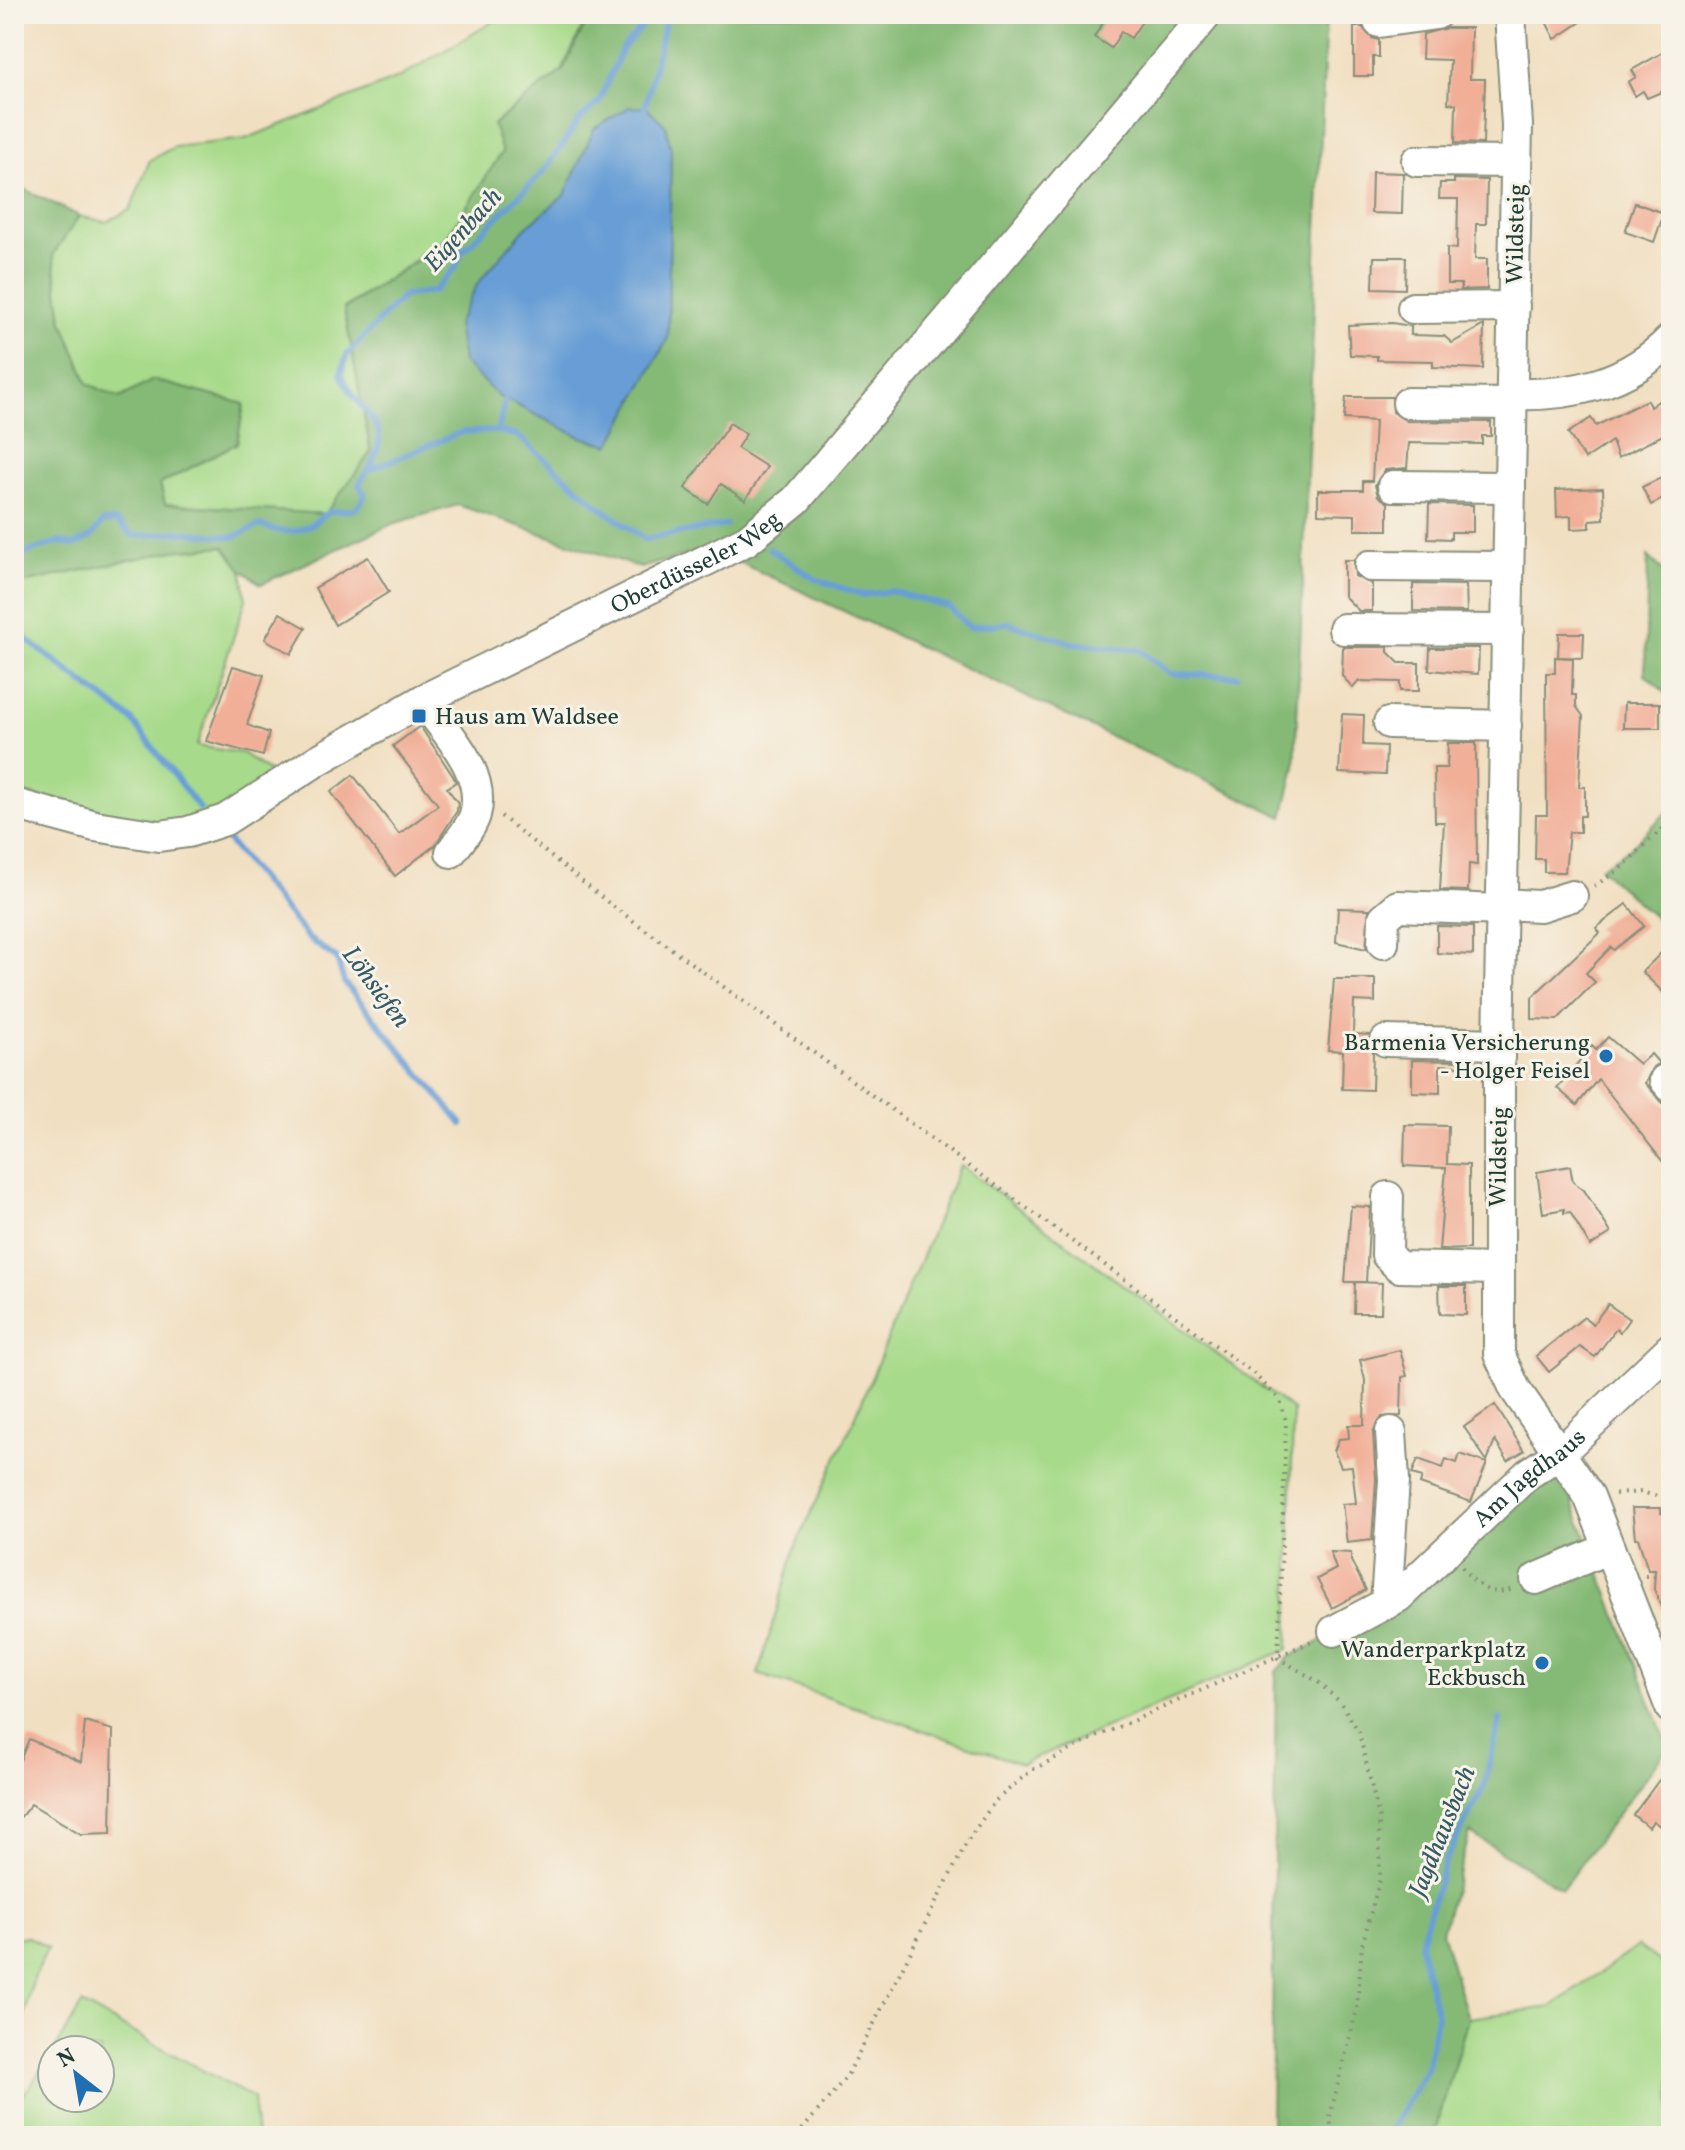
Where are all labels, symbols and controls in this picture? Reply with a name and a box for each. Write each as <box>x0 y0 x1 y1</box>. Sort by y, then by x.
water label: Eigenbach <box>416 180 511 280</box>
street label: Wildsteig <box>1499 183 1535 285</box>
street label: Oberdüsseler Weg <box>605 504 789 624</box>
place label: Haus am Waldsee <box>435 701 619 735</box>
marker: Haus am Waldsee <box>410 707 428 725</box>
water label: Löhsiefen <box>333 939 418 1036</box>
place label: Barmenia Versicherung - Holger Feisel <box>1344 1027 1590 1089</box>
marker: Barmenia Versicherung - Holger Feisel <box>1597 1047 1615 1065</box>
street label: Wildsteig <box>1482 1106 1518 1208</box>
street label: Am Jagdhaus <box>1466 1422 1595 1536</box>
place label: Wanderparkplatz Eckbusch <box>1341 1634 1526 1696</box>
marker: Wanderparkplatz Eckbusch <box>1533 1654 1551 1672</box>
water label: Jagdhausbach <box>1399 1761 1485 1905</box>
north arrow <box>36 2034 116 2114</box>
text: N <box>52 2042 82 2076</box>

